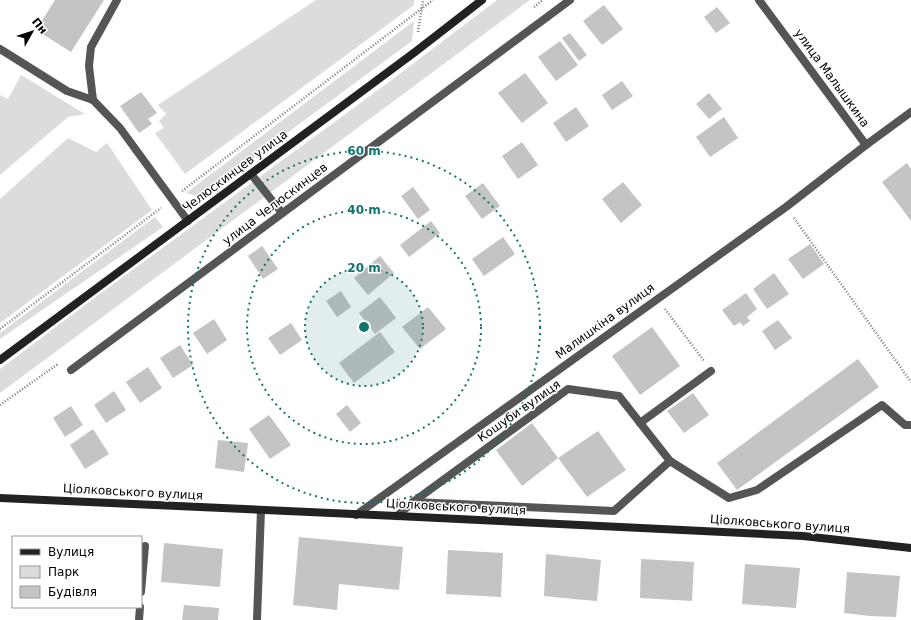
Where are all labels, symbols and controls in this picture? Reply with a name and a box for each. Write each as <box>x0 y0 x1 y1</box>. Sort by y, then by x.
north arrow <box>12 12 52 52</box>
text: Пн <box>29 15 50 37</box>
street label: улица Малышкина <box>792 26 872 130</box>
street label: Челюскинцев улица <box>180 127 290 215</box>
text: 60 m <box>347 144 381 158</box>
street label: улица Челюскинцев <box>220 160 330 248</box>
text: 40 m <box>347 203 381 217</box>
text: 20 m <box>347 261 381 275</box>
street label: Малишкіна вулиця <box>553 280 657 362</box>
centre of rings <box>357 320 371 334</box>
street label: Кошуби вулиця <box>475 377 563 445</box>
street label: Ціолковського вулиця <box>63 481 203 503</box>
street label: Ціолковського вулиця <box>386 496 526 518</box>
street label: Ціолковського вулиця <box>710 512 850 536</box>
legend <box>12 536 142 608</box>
text: Вулиця <box>48 545 94 559</box>
text: Парк <box>48 565 79 579</box>
text: Будівля <box>48 585 97 599</box>

